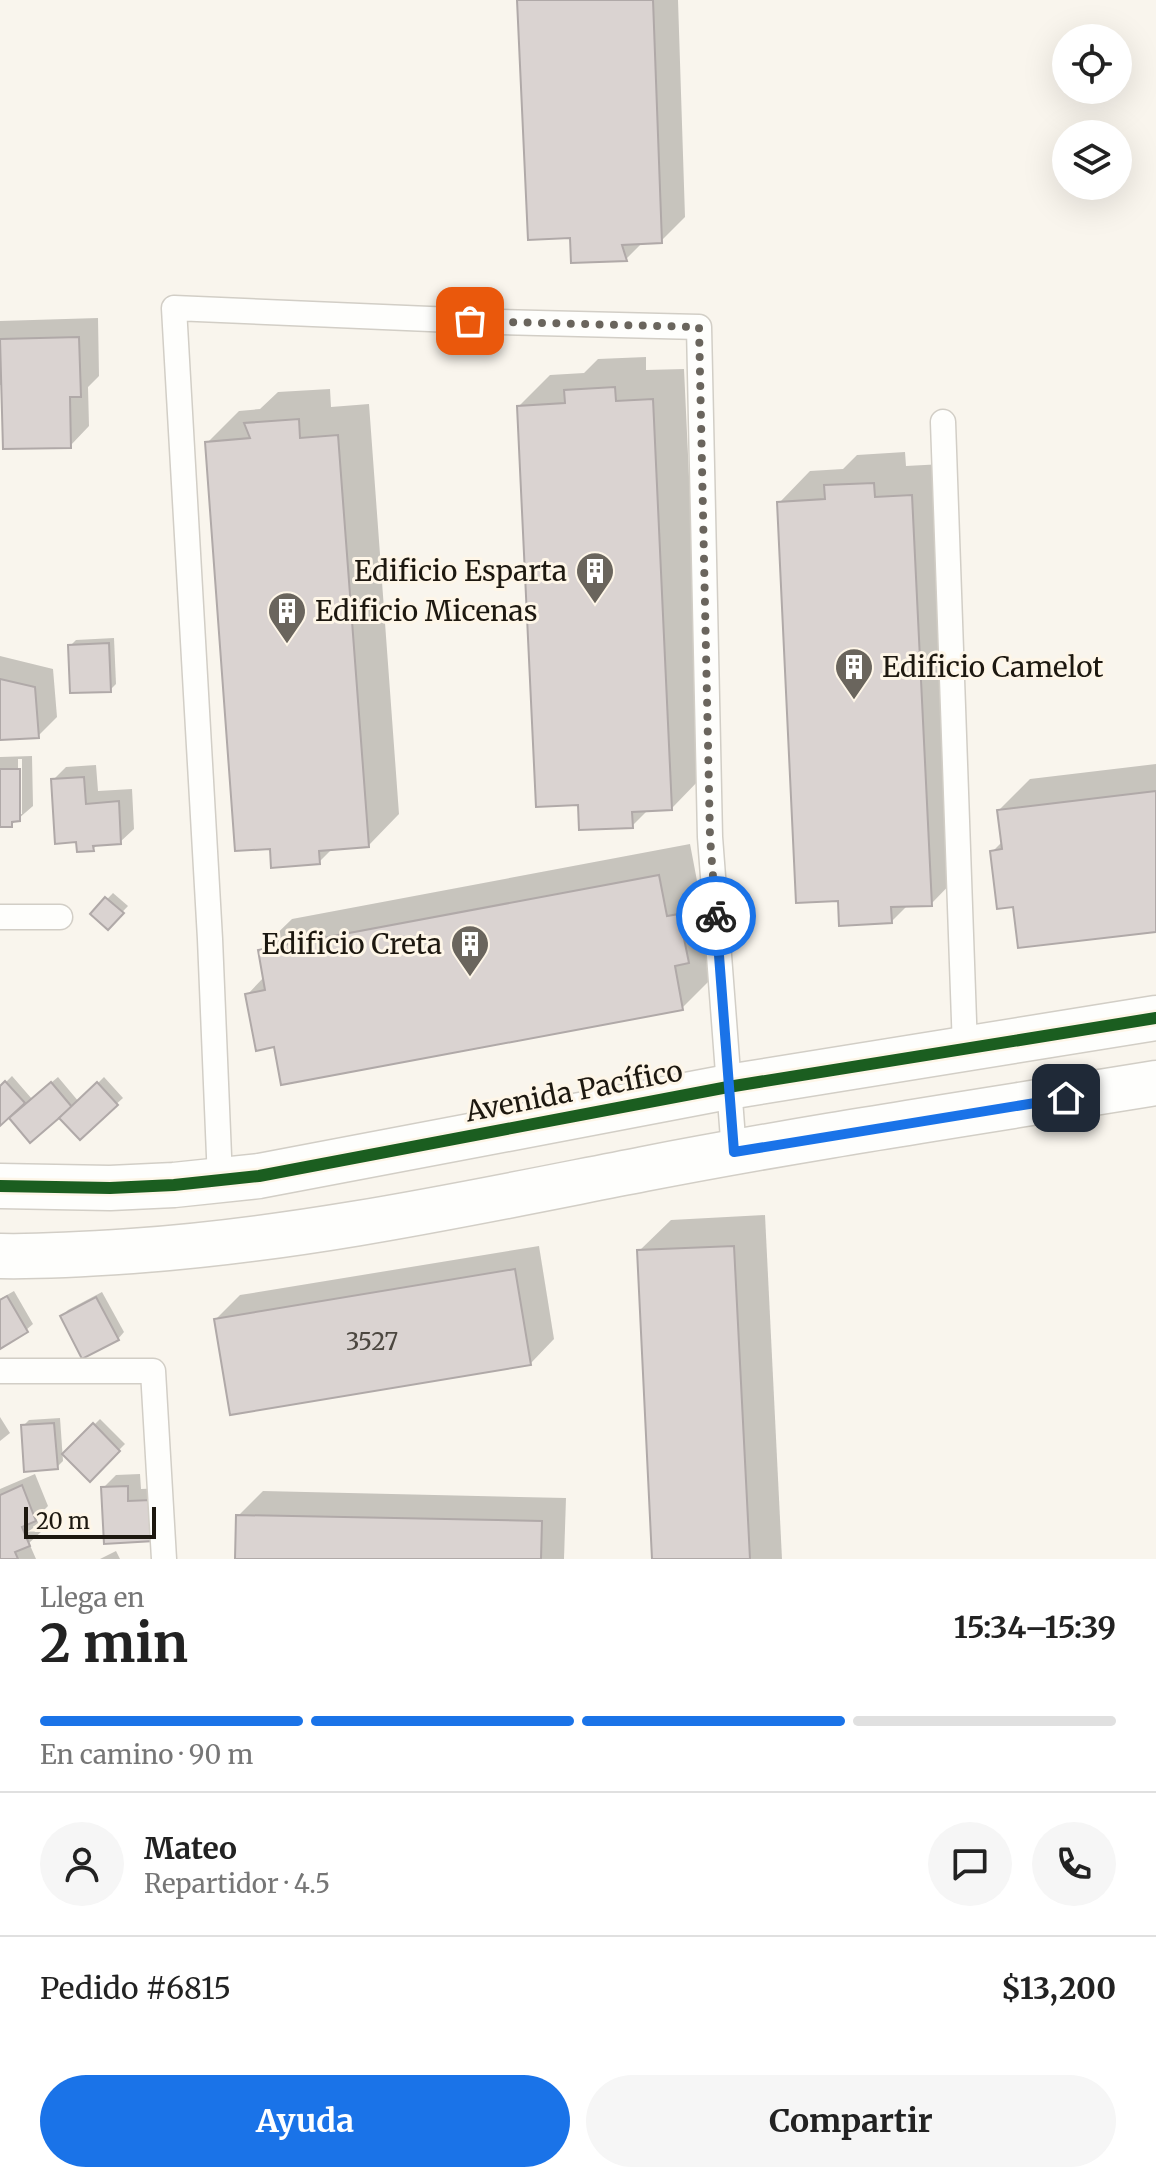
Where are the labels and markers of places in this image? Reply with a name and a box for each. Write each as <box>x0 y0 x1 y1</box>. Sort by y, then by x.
pin <box>436 287 504 355</box>
building icon: Edificio Esparta <box>574 550 616 605</box>
place label: Edificio Esparta <box>354 553 567 589</box>
building icon: Edificio Micenas <box>266 590 308 645</box>
place label: Edificio Micenas <box>315 593 537 629</box>
building icon: Edificio Camelot <box>833 646 875 701</box>
place label: Edificio Camelot <box>882 649 1104 685</box>
building icon: Edificio Creta <box>449 923 491 978</box>
place label: Edificio Creta <box>261 926 442 962</box>
pin <box>1032 1064 1100 1132</box>

